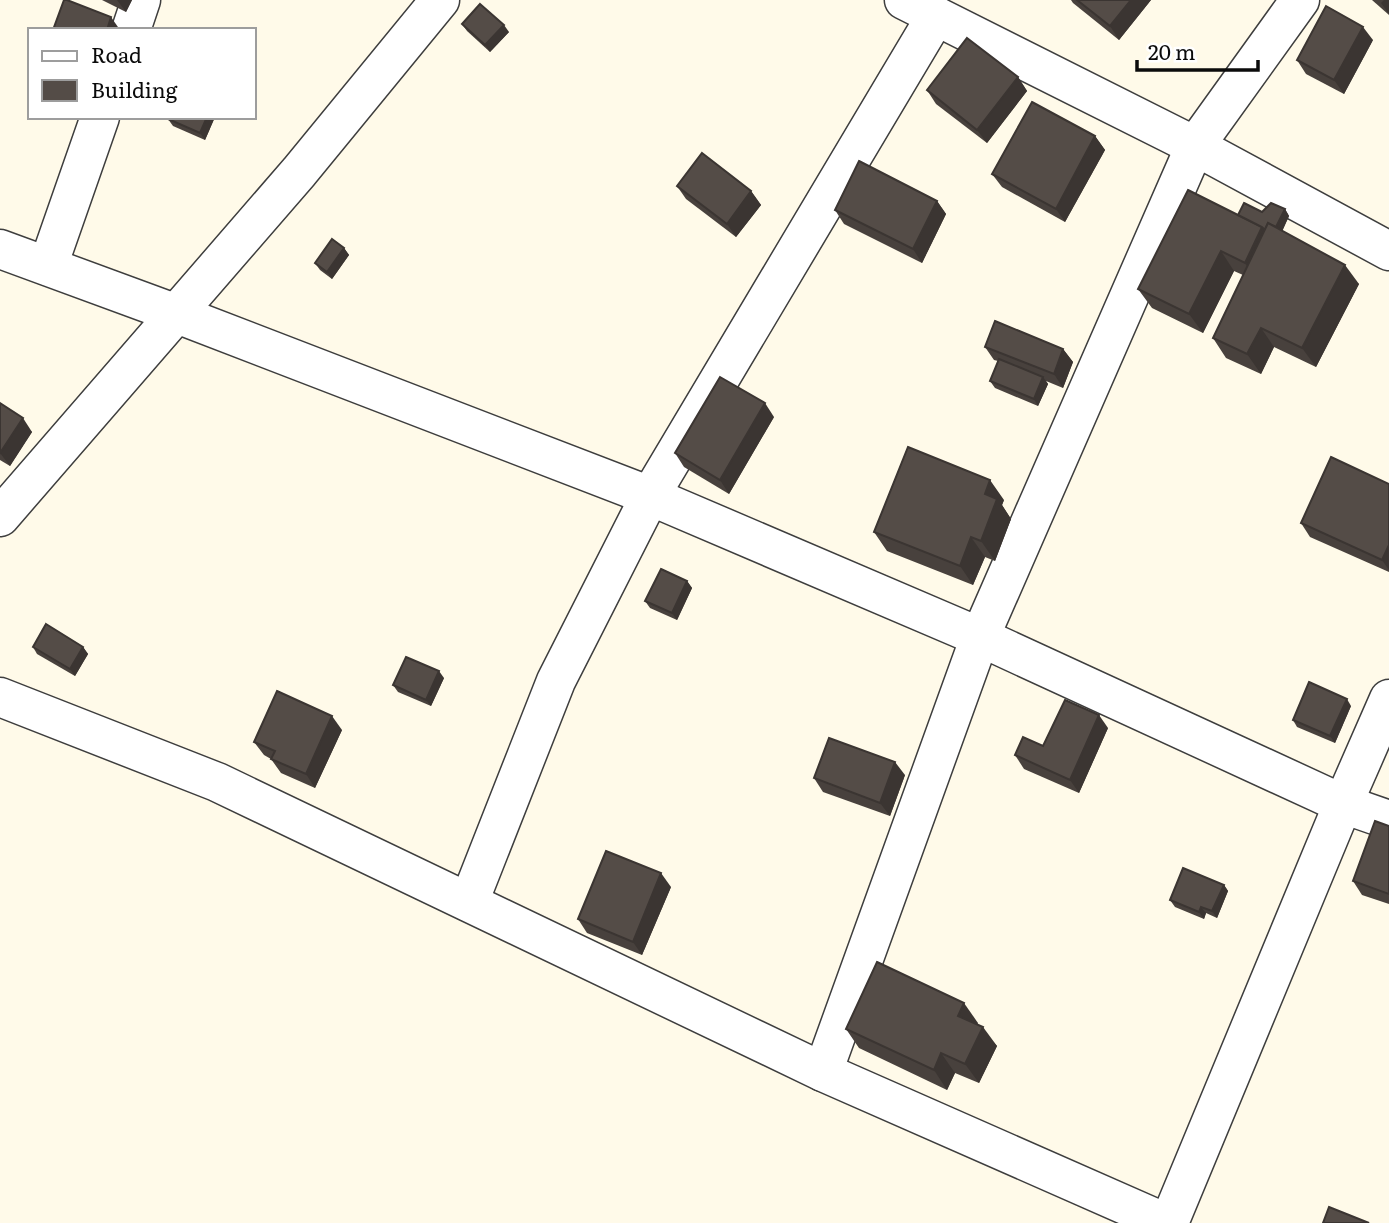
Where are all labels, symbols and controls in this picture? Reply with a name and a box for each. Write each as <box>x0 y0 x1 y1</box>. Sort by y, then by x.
legend <box>28 28 256 119</box>
scale bar <box>1137 28 1258 72</box>
text: 20 m <box>1148 35 1195 66</box>
text: Road <box>91 38 142 69</box>
text: Building <box>91 73 178 104</box>

